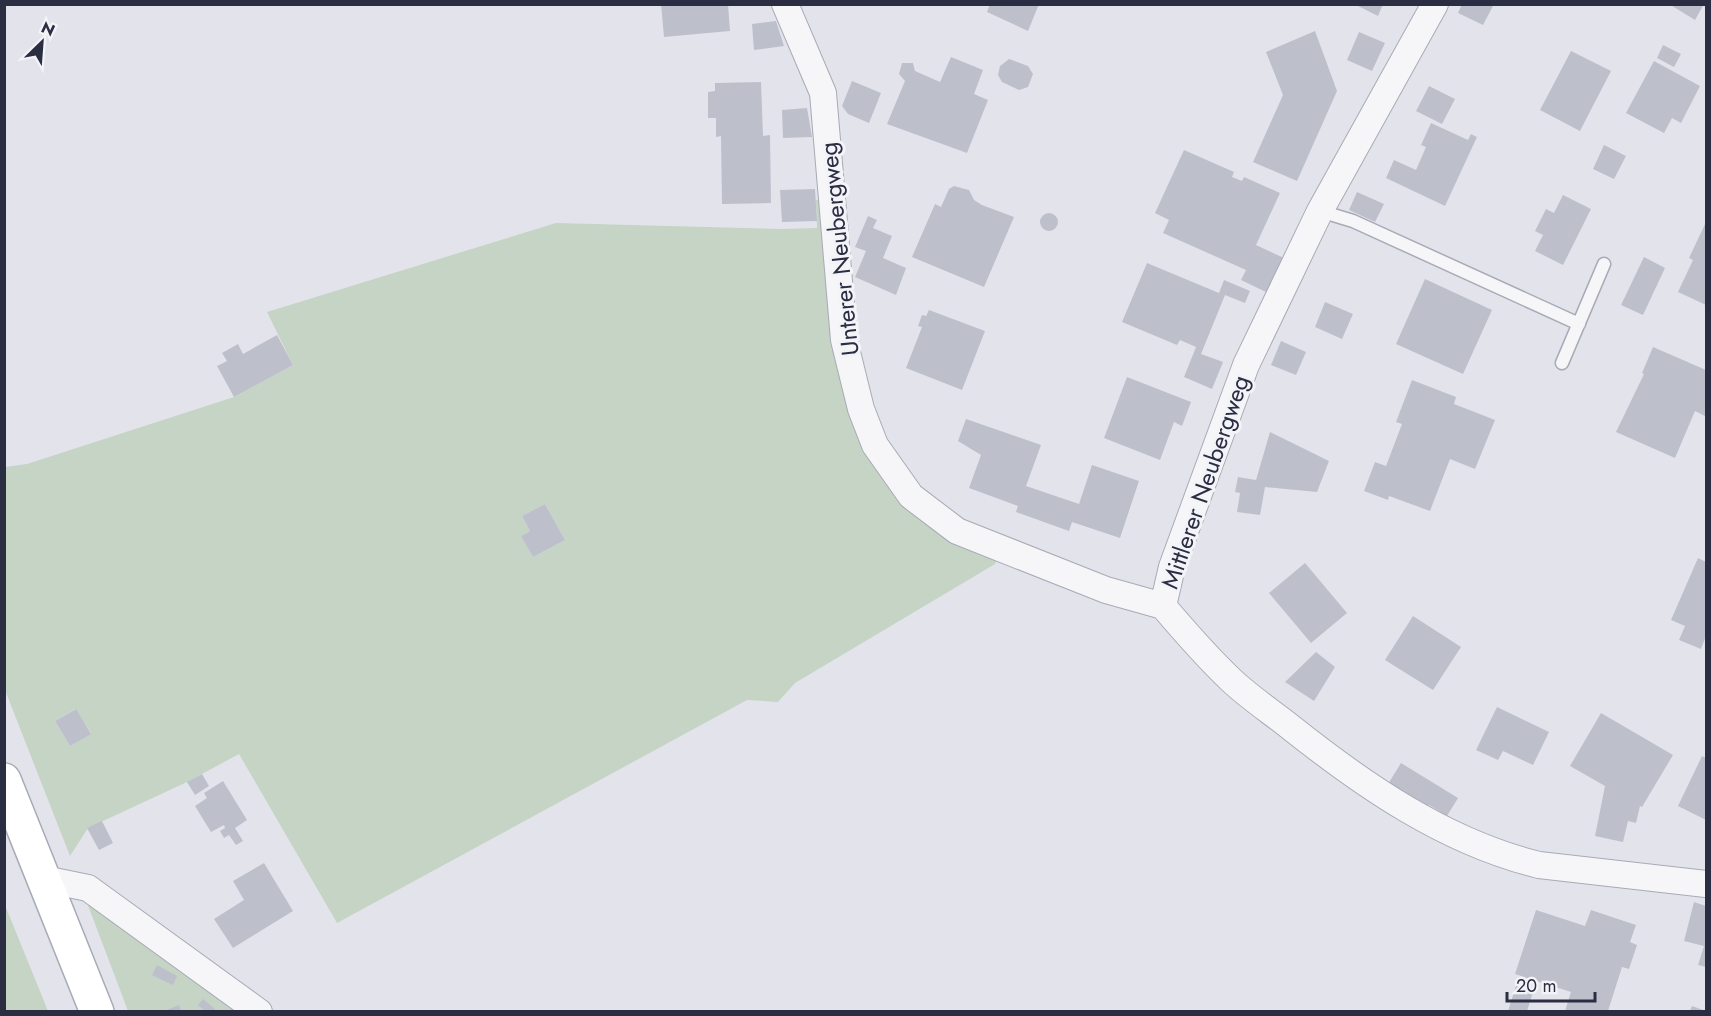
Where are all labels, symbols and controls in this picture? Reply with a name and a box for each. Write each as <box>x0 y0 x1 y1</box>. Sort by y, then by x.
north arrow <box>12 12 72 72</box>
text: N <box>38 16 59 42</box>
street label: Unterer Neubergweg <box>810 140 868 358</box>
street label: Mittlerer Neubergweg <box>1152 370 1258 594</box>
scale bar <box>1507 965 1596 1003</box>
text: 20 m <box>1516 973 1556 999</box>

